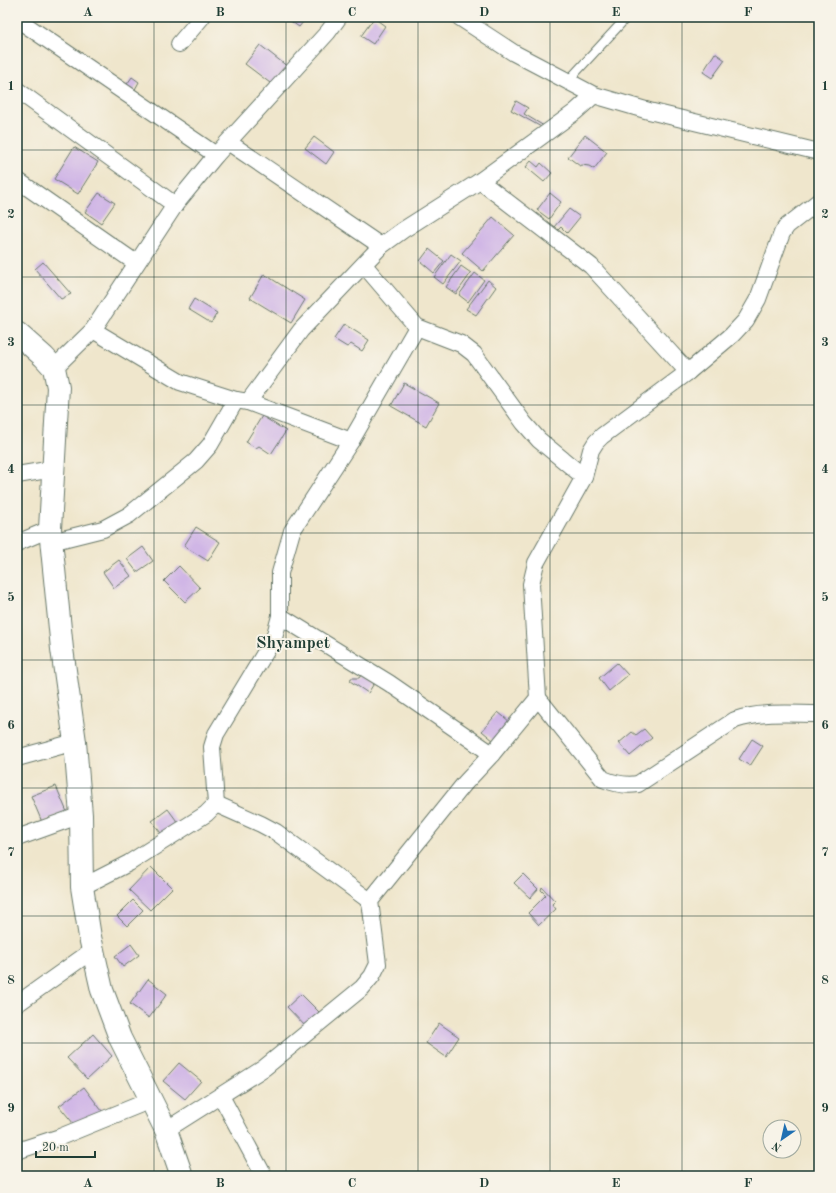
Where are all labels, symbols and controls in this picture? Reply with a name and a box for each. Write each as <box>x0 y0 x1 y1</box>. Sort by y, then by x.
text: A <box>83 6 93 19</box>
text: B <box>215 6 225 19</box>
text: C <box>348 6 356 19</box>
text: D <box>479 6 489 19</box>
text: E <box>612 6 621 19</box>
text: F <box>744 6 753 19</box>
text: 1 <box>7 80 15 93</box>
text: 1 <box>821 80 829 93</box>
text: 2 <box>7 208 15 221</box>
text: 2 <box>821 208 829 221</box>
text: 3 <box>7 336 15 349</box>
text: 3 <box>821 336 829 349</box>
text: 4 <box>7 463 15 476</box>
text: 4 <box>821 463 829 476</box>
text: 5 <box>7 591 15 604</box>
text: 5 <box>821 591 829 604</box>
district label: Shyampet <box>256 635 330 652</box>
text: 6 <box>7 719 15 732</box>
text: 6 <box>821 719 829 732</box>
text: 7 <box>7 846 15 859</box>
text: 7 <box>821 846 829 859</box>
text: 8 <box>7 974 15 987</box>
text: 8 <box>821 974 829 987</box>
text: 9 <box>7 1102 15 1115</box>
text: 9 <box>821 1102 829 1115</box>
north arrow <box>762 1119 802 1159</box>
scale bar <box>36 1133 95 1159</box>
text: N <box>770 1139 784 1153</box>
text: 20 m <box>42 1142 69 1154</box>
text: A <box>83 1177 93 1190</box>
text: B <box>215 1177 225 1190</box>
text: C <box>348 1177 356 1190</box>
text: D <box>479 1177 489 1190</box>
text: E <box>612 1177 621 1190</box>
text: F <box>744 1177 753 1190</box>

